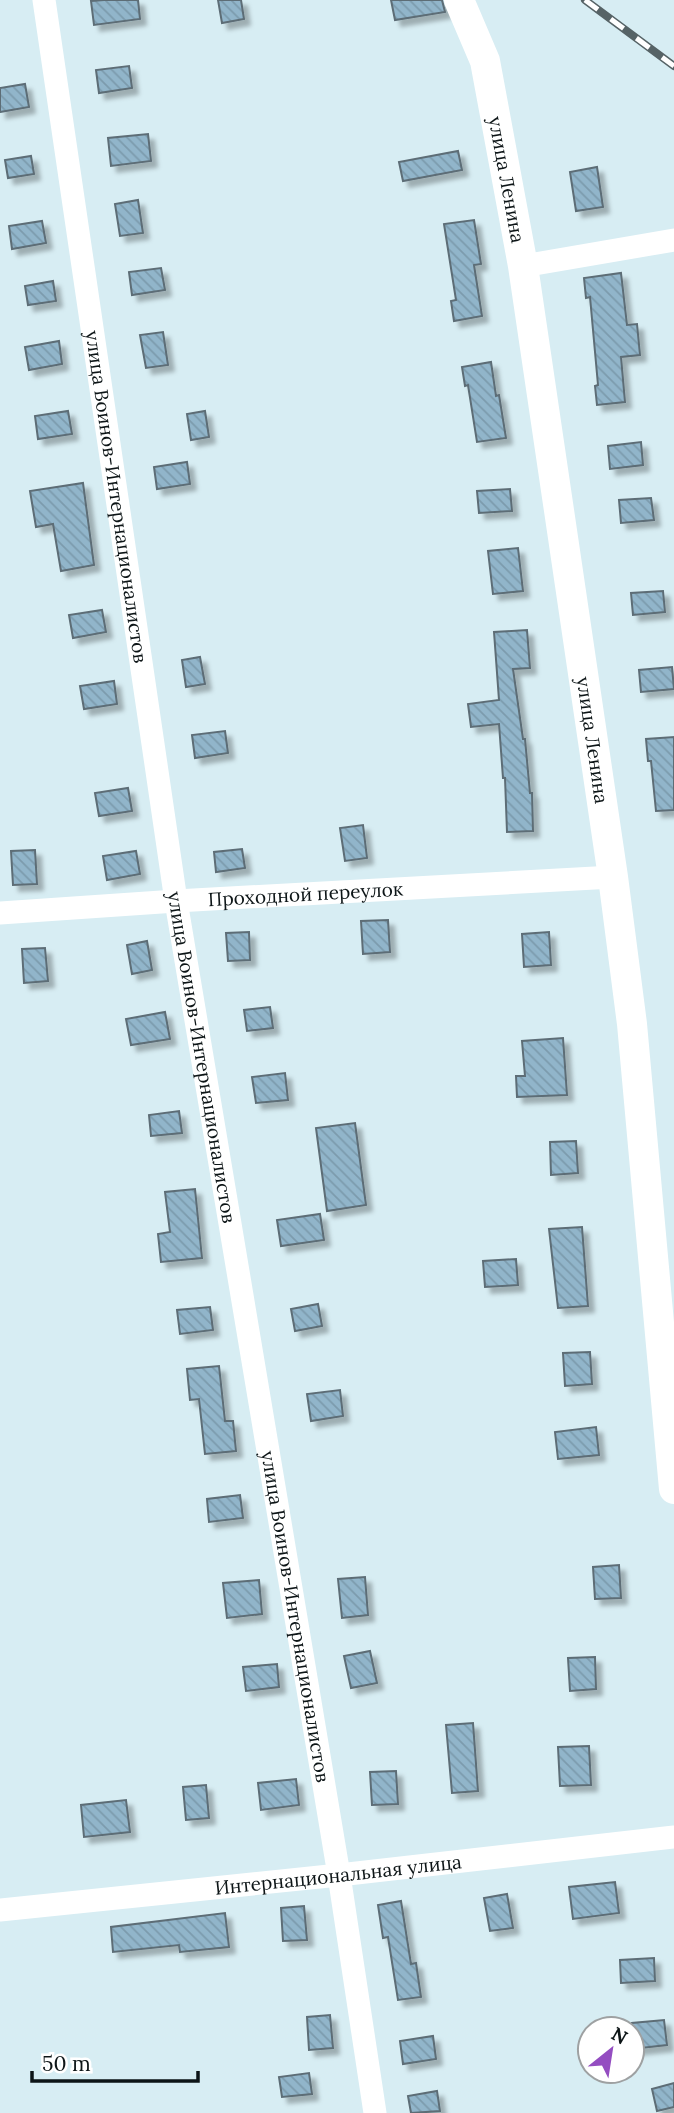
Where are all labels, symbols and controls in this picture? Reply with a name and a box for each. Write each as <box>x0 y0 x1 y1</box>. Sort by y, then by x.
street label: улица Ленина <box>484 114 531 245</box>
street label: улица Воинов-Интернационалистов <box>81 329 153 665</box>
street label: улица Ленина <box>572 675 614 805</box>
street label: Проходной переулок <box>207 877 404 911</box>
street label: улица Воинов-Интернационалистов <box>163 890 242 1225</box>
street label: улица Воинов-Интернационалистов <box>256 1449 335 1784</box>
street label: Интернациональная улица <box>213 1849 463 1900</box>
north arrow <box>576 2015 646 2085</box>
text: N <box>607 2021 632 2049</box>
scale bar <box>32 2039 198 2084</box>
text: 50 m <box>42 2050 91 2077</box>

